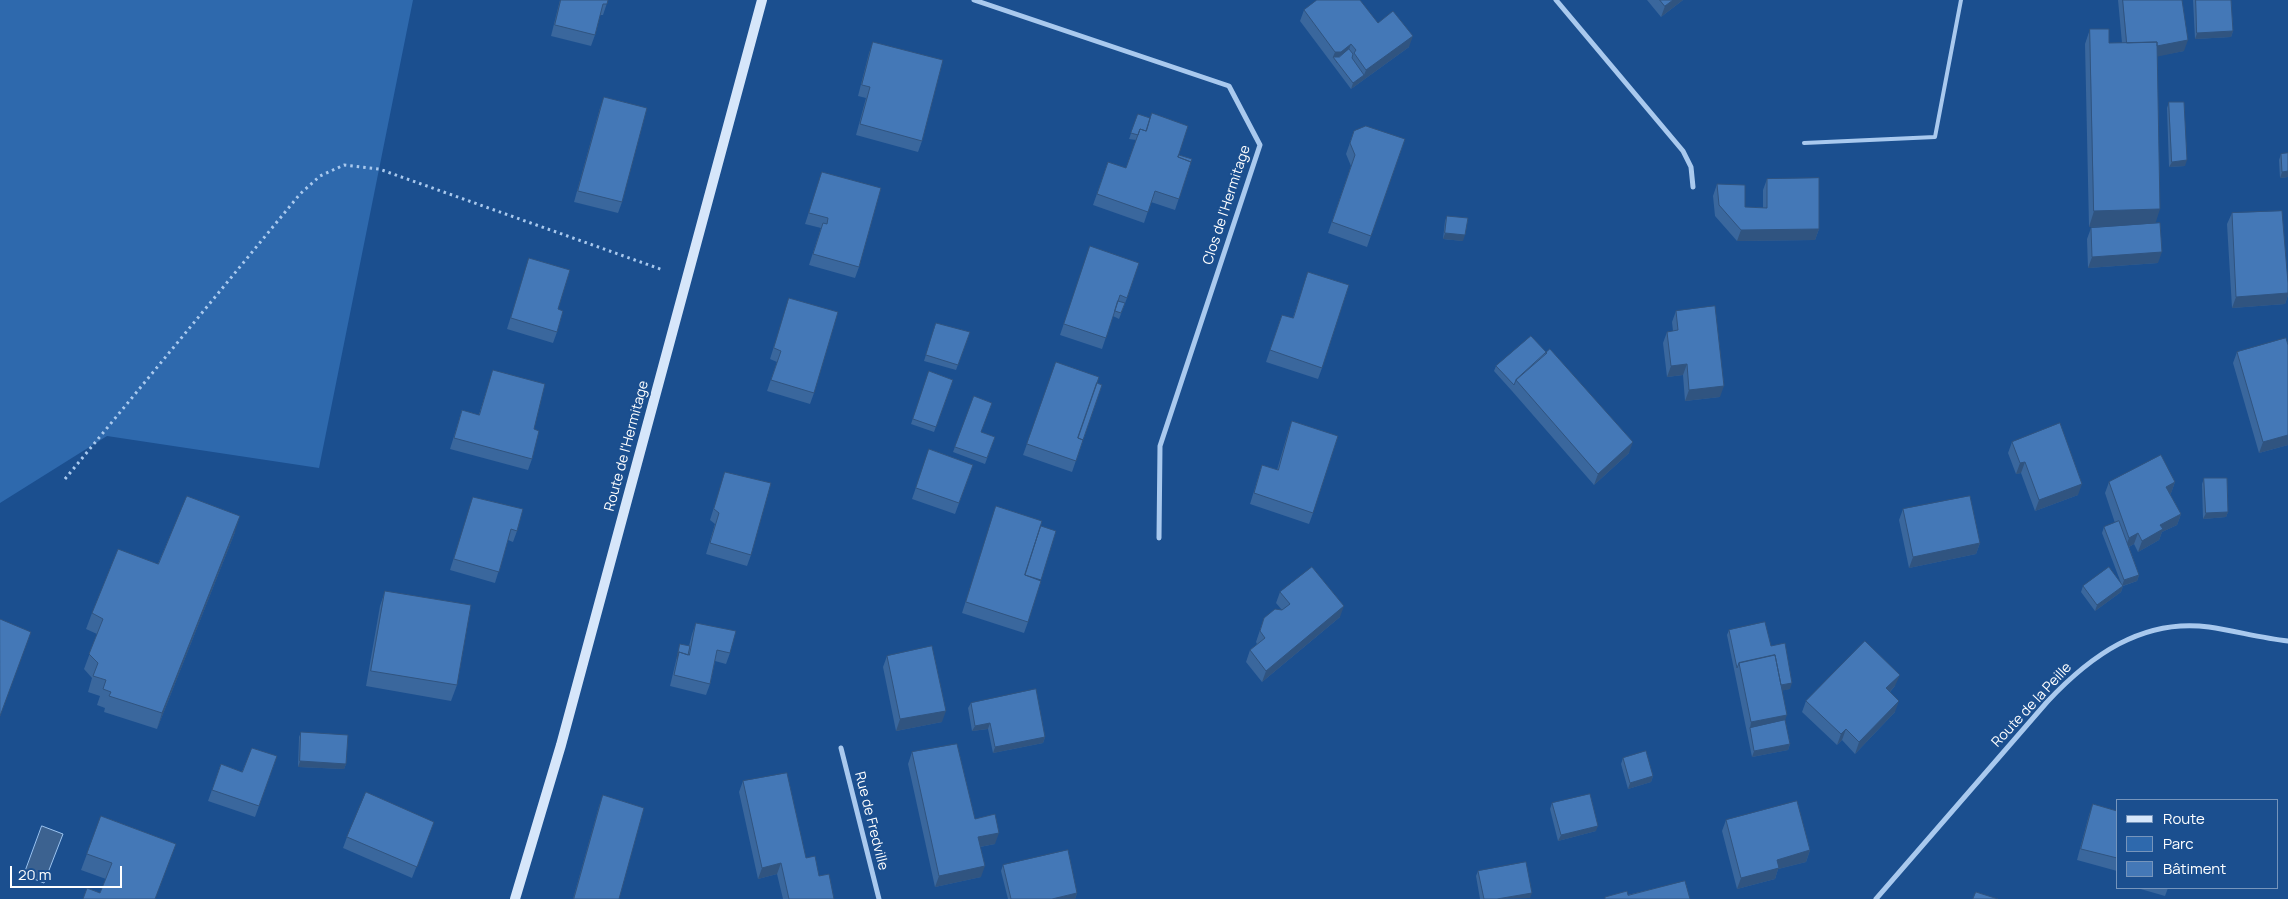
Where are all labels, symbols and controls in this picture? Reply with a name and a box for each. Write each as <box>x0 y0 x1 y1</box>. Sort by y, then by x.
street label: Clos de l'Hermitage <box>1200 143 1254 267</box>
street label: Route de l'Hermitage <box>601 379 653 513</box>
street label: Route de la Peille <box>1989 659 2075 751</box>
street label: Rue de Fredville <box>851 770 891 872</box>
legend <box>2116 799 2278 889</box>
text: Route <box>2163 808 2205 829</box>
text: Parc <box>2163 833 2194 854</box>
scale bar <box>12 856 125 888</box>
text: Bâtiment <box>2163 858 2226 879</box>
text: 20 m <box>18 864 51 885</box>

